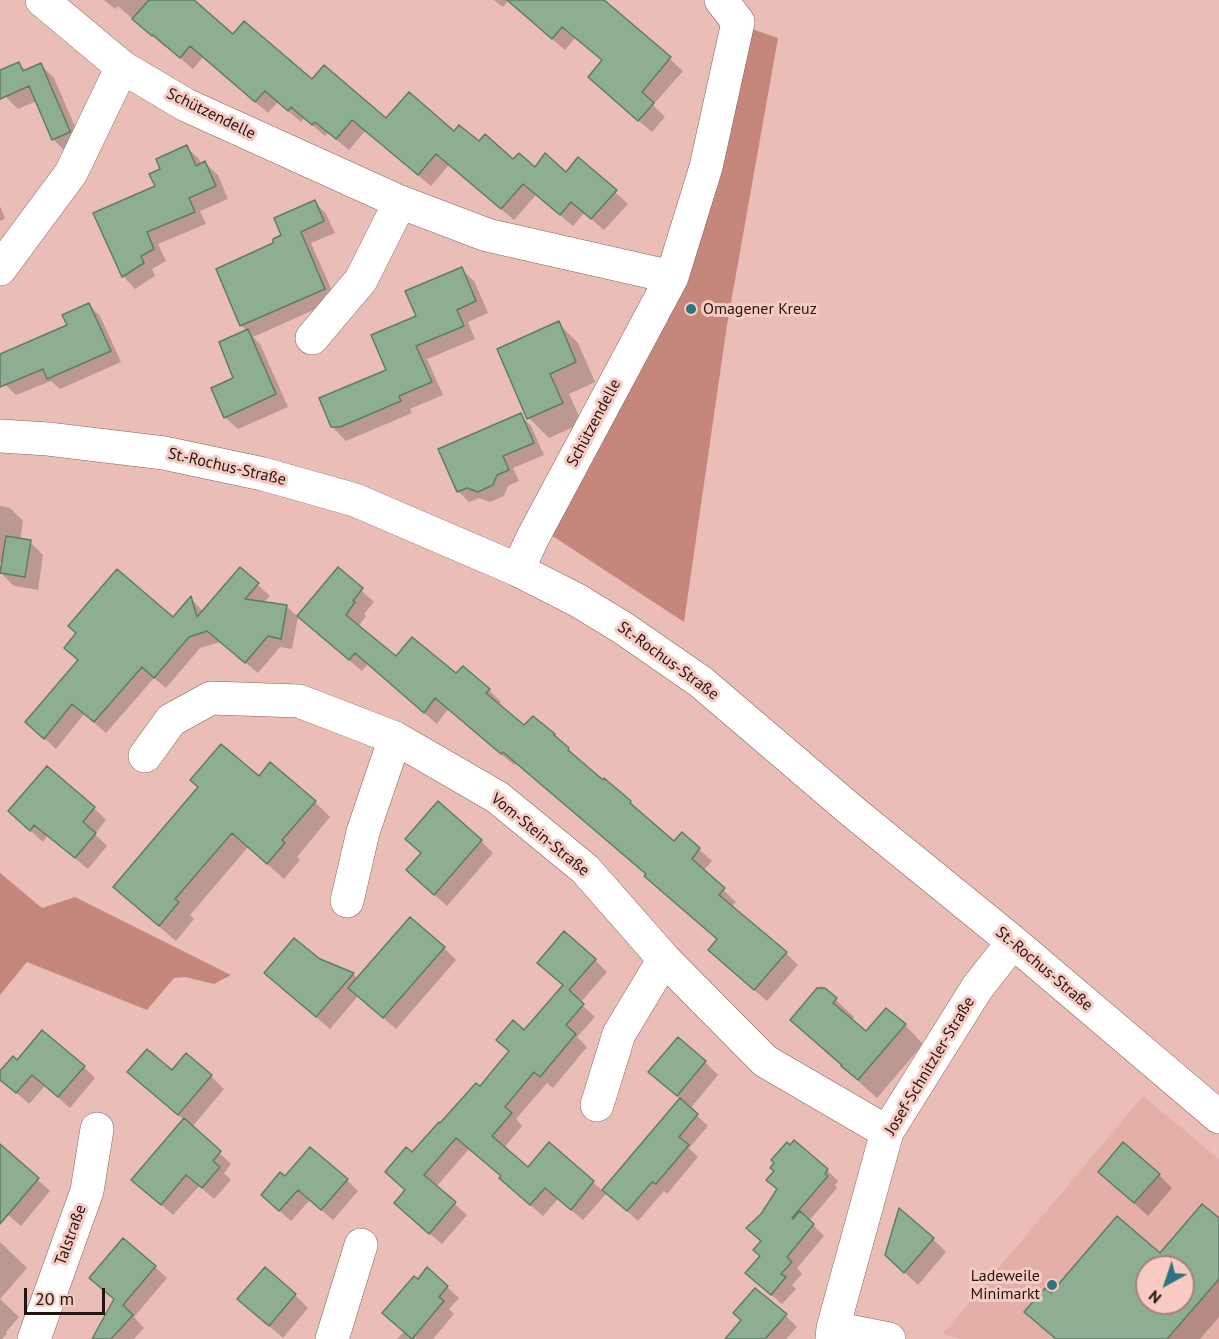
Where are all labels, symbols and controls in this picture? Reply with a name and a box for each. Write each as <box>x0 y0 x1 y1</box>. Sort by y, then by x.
street label: Schützendelle <box>163 84 259 144</box>
place label: Omagener Kreuz <box>703 299 817 319</box>
marker: Omagener Kreuz <box>684 302 698 316</box>
street label: Schützendelle <box>563 376 625 470</box>
street label: St.-Rochus-Straße <box>166 444 288 490</box>
street label: St.-Rochus-Straße <box>614 618 722 704</box>
street label: Vom-Stein-Straße <box>487 789 593 881</box>
street label: St.-Rochus-Straße <box>992 923 1096 1015</box>
street label: Josef-Schnitzler-Straße <box>881 993 979 1139</box>
street label: Talstraße <box>51 1202 91 1268</box>
north arrow <box>1135 1255 1195 1315</box>
place label: Ladeweile Minimarkt <box>971 1266 1040 1304</box>
scale bar <box>27 1276 108 1314</box>
marker: Ladeweile Minimarkt <box>1045 1278 1059 1292</box>
text: N <box>1144 1286 1165 1308</box>
text: 20 m <box>35 1287 74 1310</box>

